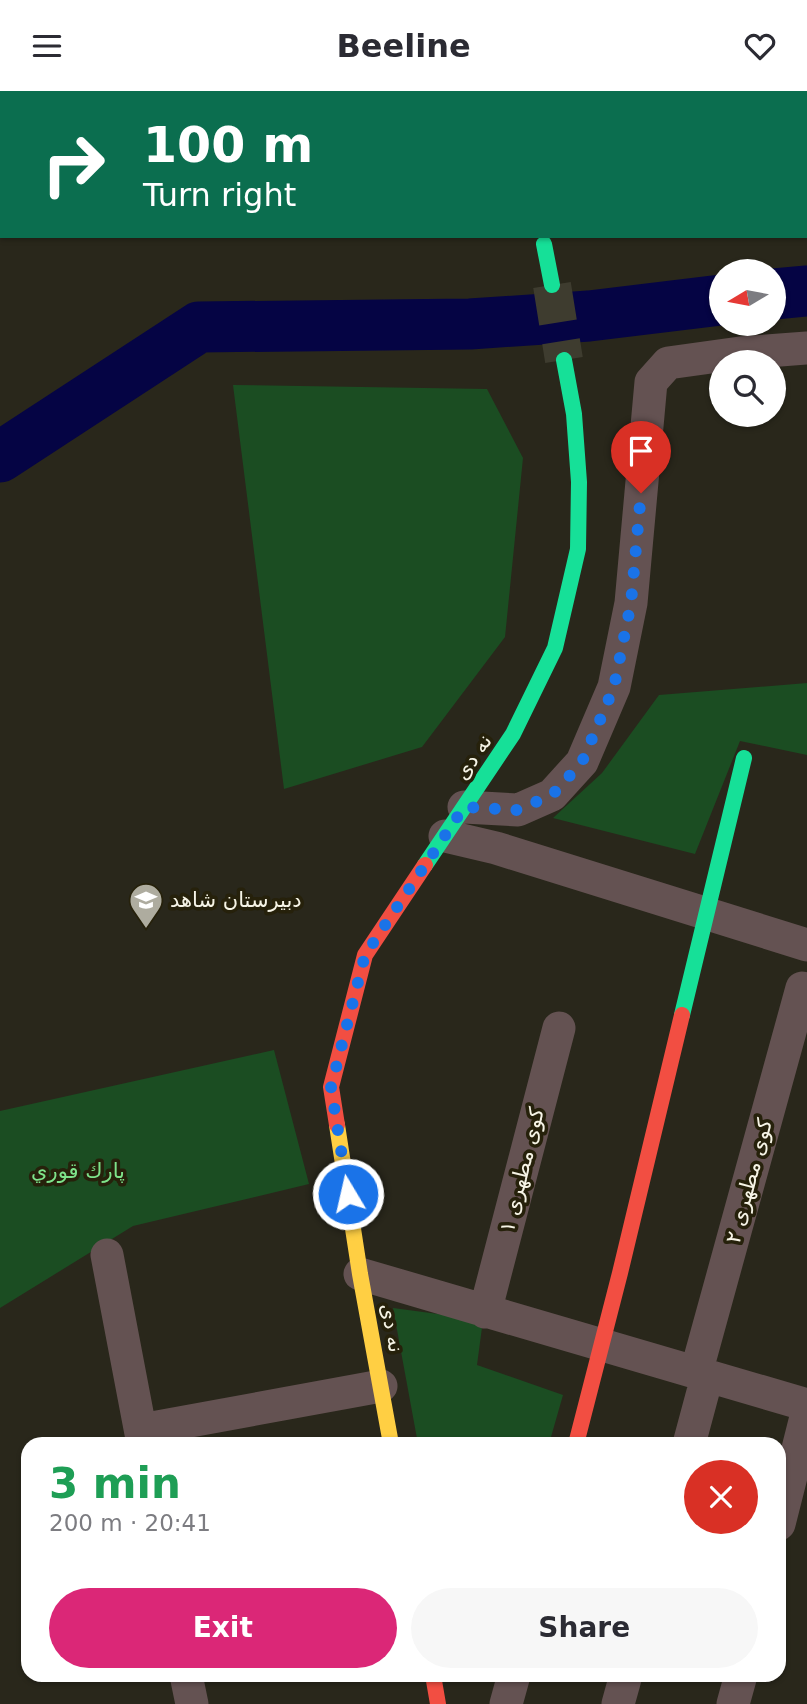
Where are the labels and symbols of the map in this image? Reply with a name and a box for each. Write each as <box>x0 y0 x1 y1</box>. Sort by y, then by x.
north arrow <box>709 259 786 336</box>
pin <box>611 421 671 493</box>
street label: نه دی <box>449 730 497 784</box>
school or university icon: دبیرستان شاهد <box>127 881 165 930</box>
place label: دبیرستان شاهد <box>170 888 302 912</box>
street label: کوی مطهری ۱ <box>495 1105 549 1235</box>
street label: کوی مطهری ۲ <box>721 1116 777 1246</box>
position arrow <box>311 1157 385 1231</box>
park label: پارك قوري <box>31 1159 125 1183</box>
street label: نه دی <box>376 1302 408 1354</box>

